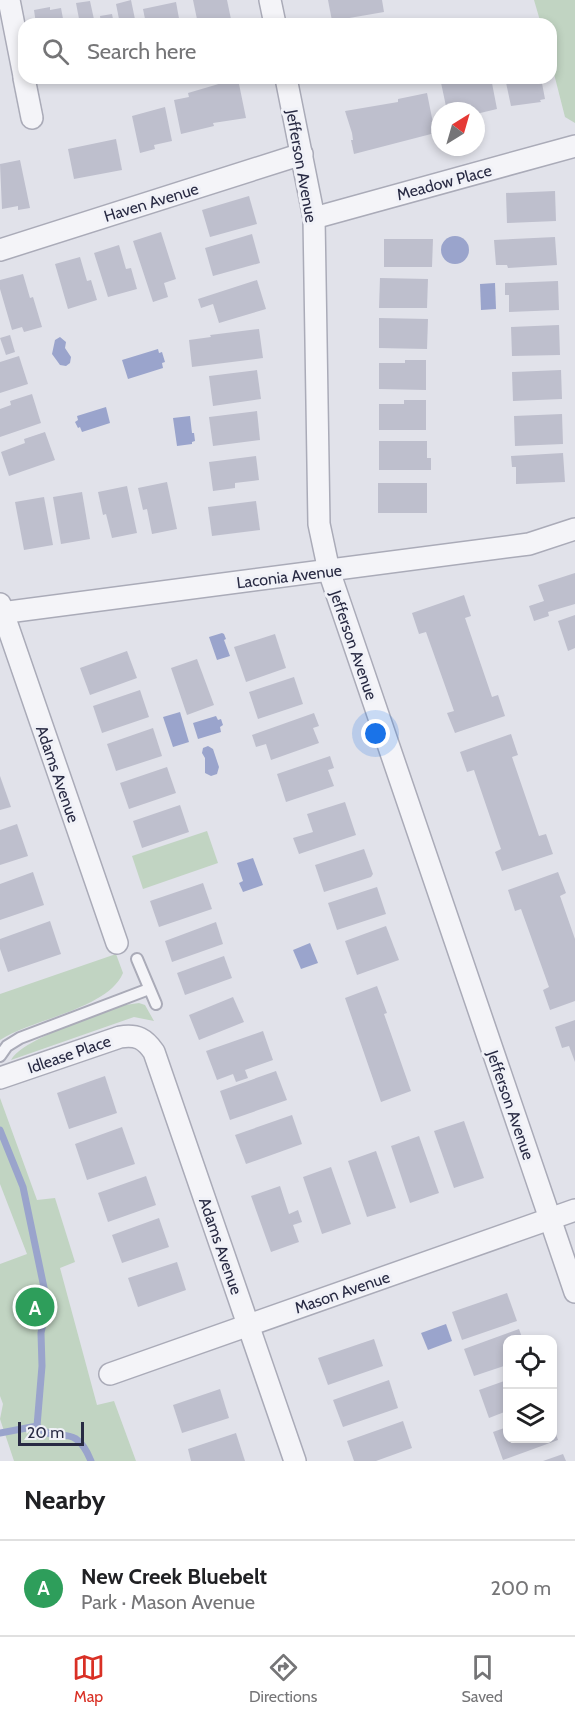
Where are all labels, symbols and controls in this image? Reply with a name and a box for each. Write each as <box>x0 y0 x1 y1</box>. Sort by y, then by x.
search box <box>18 18 557 84</box>
icon: search <box>39 35 72 68</box>
text: Search here <box>87 38 196 65</box>
north arrow <box>431 102 485 156</box>
street label: Jefferson Avenue <box>282 107 321 224</box>
street label: Meadow Place <box>395 161 494 204</box>
street label: Haven Avenue <box>102 179 201 226</box>
street label: Laconia Avenue <box>235 561 343 592</box>
street label: Jefferson Avenue <box>326 587 381 702</box>
your location <box>361 719 390 748</box>
street label: Adams Avenue <box>32 723 83 825</box>
street label: Idlease Place <box>25 1031 113 1078</box>
street label: Jefferson Avenue <box>483 1047 538 1162</box>
street label: Adams Avenue <box>195 1195 246 1297</box>
street label: Mason Avenue <box>292 1267 392 1318</box>
pin: A <box>15 1284 54 1330</box>
map controls <box>503 1335 557 1443</box>
button: locate <box>503 1335 557 1389</box>
button: layers <box>503 1389 557 1443</box>
scale bar <box>18 1419 84 1446</box>
text: 20 m <box>27 1423 64 1442</box>
text: Nearby <box>24 1484 105 1516</box>
text: New Creek Bluebelt <box>81 1563 267 1590</box>
text: A <box>37 1576 50 1600</box>
text: 200 m <box>491 1576 551 1600</box>
text: Park · Mason Avenue <box>81 1590 255 1614</box>
tab: Map <box>72 1651 105 1706</box>
tab: Directions <box>249 1651 317 1706</box>
tab: Saved <box>461 1651 503 1706</box>

